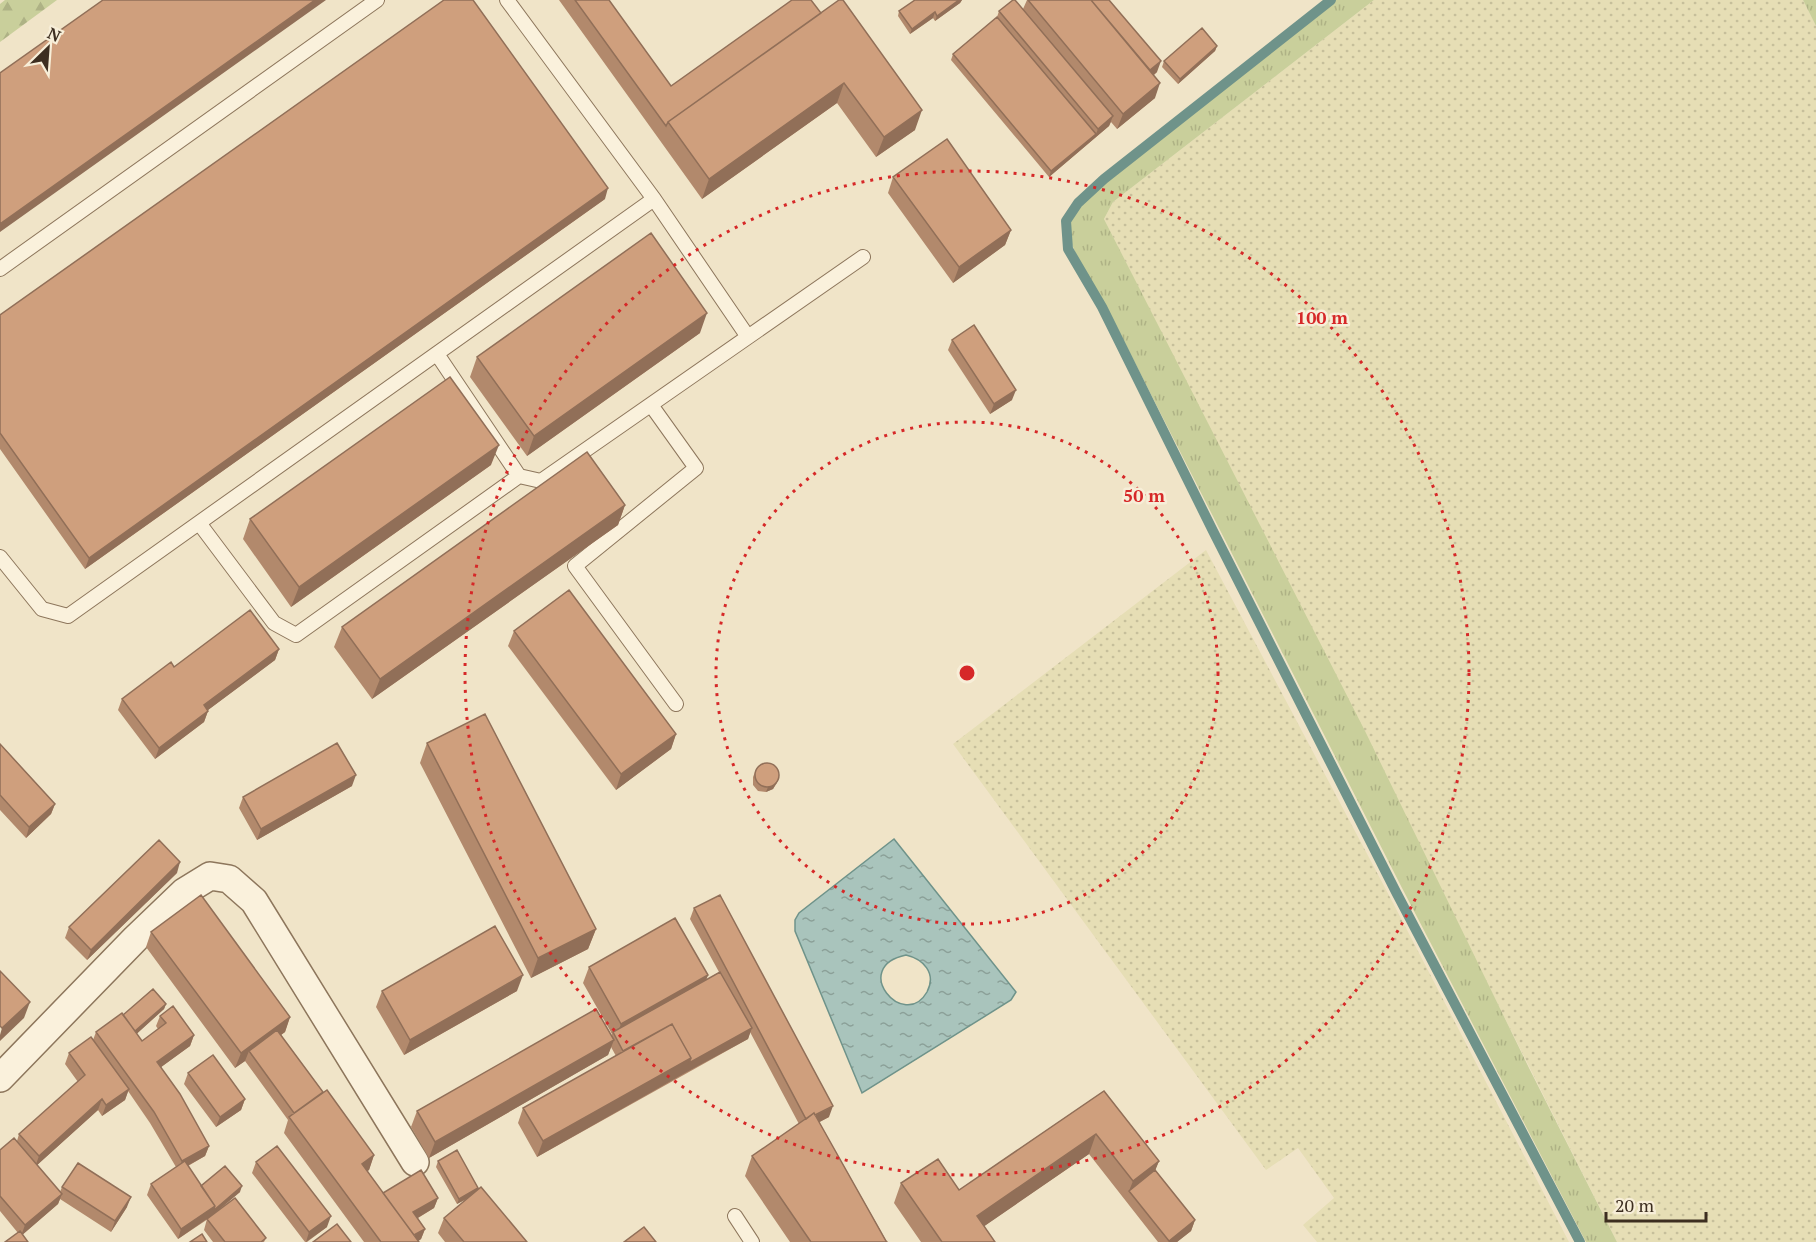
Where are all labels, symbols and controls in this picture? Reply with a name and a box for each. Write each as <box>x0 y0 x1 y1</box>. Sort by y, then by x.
north arrow <box>18 18 78 78</box>
text: N <box>44 22 64 47</box>
text: 100 m <box>1296 305 1348 329</box>
text: 50 m <box>1123 483 1165 507</box>
centre of rings <box>957 663 977 683</box>
scale bar <box>1606 1185 1706 1223</box>
text: 20 m <box>1615 1193 1655 1217</box>

